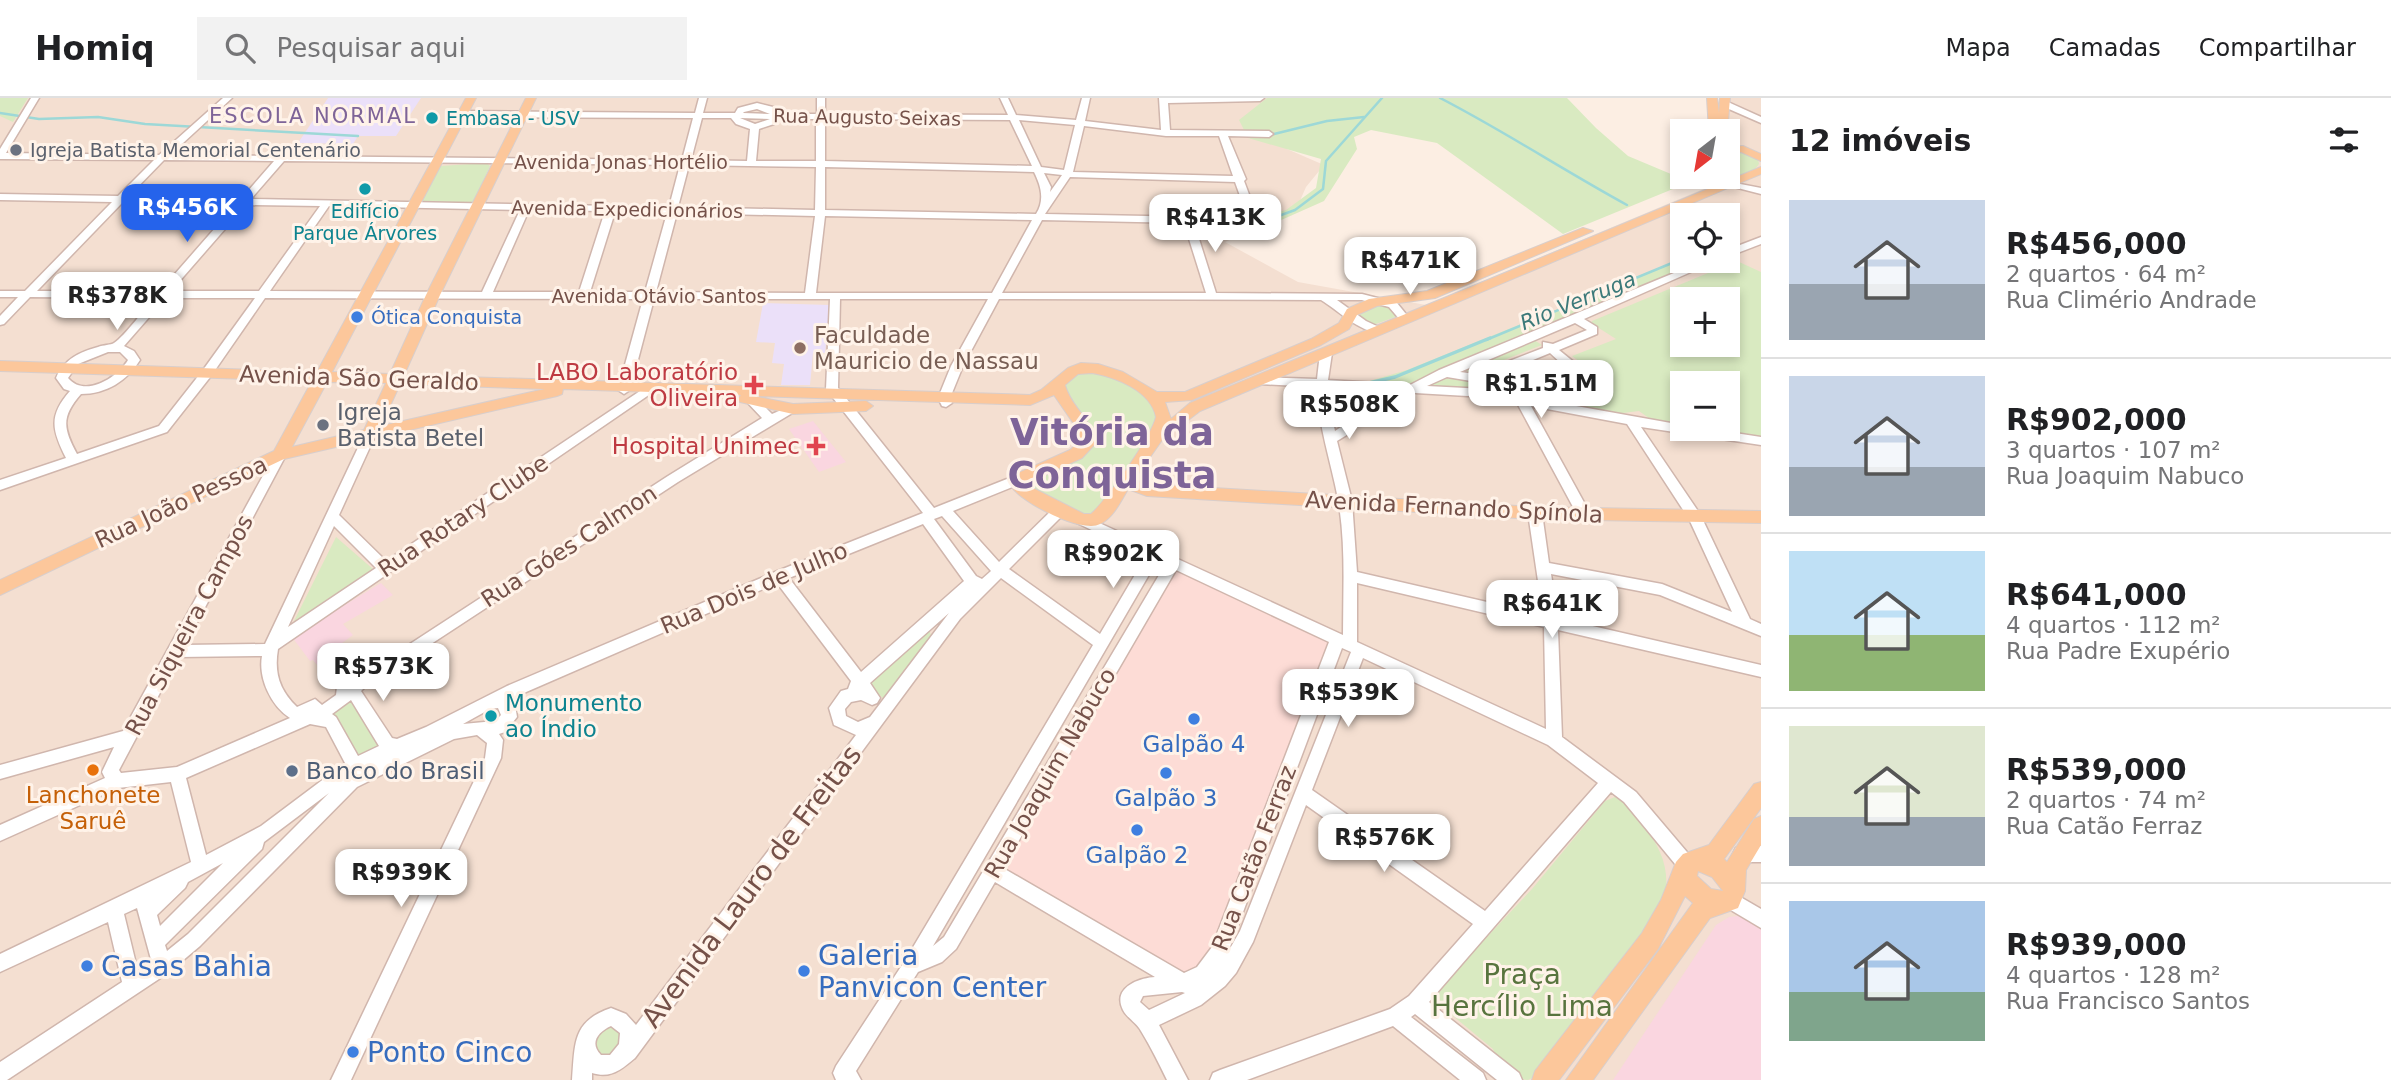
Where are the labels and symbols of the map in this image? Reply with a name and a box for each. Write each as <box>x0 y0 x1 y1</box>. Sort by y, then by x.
district label: ESCOLA NORMAL <box>209 104 417 128</box>
street label: Rua Augusto Seixas <box>773 104 961 130</box>
place label: Embasa - USV <box>446 107 580 129</box>
marker: Embasa - USV <box>424 110 440 126</box>
north arrow <box>1670 119 1740 189</box>
place label: Igreja Batista Memorial Centenário <box>30 139 361 161</box>
marker: Igreja Batista Memorial Centenário <box>8 142 24 158</box>
street label: Avenida Jonas Hortélio <box>514 151 728 173</box>
marker: Edifício Parque Árvores <box>357 181 373 197</box>
pin: R$456K <box>130 184 244 244</box>
pin: R$413K <box>1158 194 1272 254</box>
street label: Avenida Expedicionários <box>511 196 743 222</box>
place label: Edifício Parque Árvores <box>293 200 437 244</box>
pin: R$471K <box>1353 238 1467 297</box>
water label: Rio Verruga <box>1517 267 1639 335</box>
pin: R$378K <box>60 272 174 332</box>
street label: Avenida Otávio Santos <box>552 285 766 307</box>
place label: Ótica Conquista <box>371 305 522 328</box>
marker: Ótica Conquista <box>349 309 365 325</box>
place label: Faculdade Mauricio de Nassau <box>814 322 1039 374</box>
marker: Faculdade Mauricio de Nassau <box>792 340 808 356</box>
place label: LABO Laboratório Oliveira <box>536 359 738 411</box>
pin: R$1.51M <box>1476 360 1606 420</box>
street label: Avenida São Geraldo <box>239 361 479 395</box>
marker: LABO Laboratório Oliveira <box>744 375 764 395</box>
pin: R$508K <box>1292 382 1406 441</box>
place label: Igreja Batista Betel <box>337 399 484 451</box>
district label: Vitória da Conquista <box>1007 411 1217 497</box>
marker: Igreja Batista Betel <box>315 417 331 433</box>
place label: Hospital Unimec <box>612 433 800 459</box>
marker: Hospital Unimec <box>806 436 826 456</box>
street label: Rua Rotary Clube <box>373 450 553 582</box>
street label: Rua João Pessoa <box>91 451 271 553</box>
street label: Rua Góes Calmon <box>476 480 662 612</box>
street label: Avenida Fernando Spínola <box>1304 486 1604 528</box>
street label: Rua Siqueira Campos <box>120 510 258 740</box>
pin: R$902K <box>1056 531 1170 590</box>
street label: Rua Dois de Julho <box>656 537 852 639</box>
pin: R$641K <box>1495 580 1609 640</box>
pin: R$573K <box>326 644 440 703</box>
street label: Rua Joaquim Nabuco <box>979 663 1121 883</box>
pin: R$539K <box>1291 670 1405 729</box>
place label: Monumento ao Índio <box>505 690 642 742</box>
marker: Monumento ao Índio <box>483 708 499 724</box>
marker: Galpão 4 <box>1186 711 1202 727</box>
place label: Galpão 4 <box>1142 731 1246 757</box>
street label: Avenida Lauro de Freitas <box>634 739 868 1034</box>
place label: Banco do Brasil <box>306 758 485 784</box>
marker: Lanchonete Saruê <box>85 762 101 778</box>
street label: Rua Catão Ferraz <box>1207 762 1301 954</box>
marker: Banco do Brasil <box>284 763 300 779</box>
marker: Galpão 3 <box>1158 765 1174 781</box>
place label: Lanchonete Saruê <box>26 782 160 834</box>
place label: Galpão 3 <box>1114 785 1218 811</box>
pin: R$576K <box>1327 814 1441 874</box>
marker: Galpão 2 <box>1129 822 1145 838</box>
place label: Galpão 2 <box>1085 842 1189 868</box>
pin: R$939K <box>344 850 458 909</box>
place label: Galeria Panvicon Center <box>818 939 1047 1004</box>
place label: Casas Bahia <box>101 950 272 983</box>
marker: Casas Bahia <box>79 958 95 974</box>
park label: Praça Hercílio Lima <box>1431 958 1613 1023</box>
marker: Galeria Panvicon Center <box>796 963 812 979</box>
place label: Ponto Cinco <box>367 1036 532 1069</box>
marker: Ponto Cinco <box>345 1044 361 1060</box>

